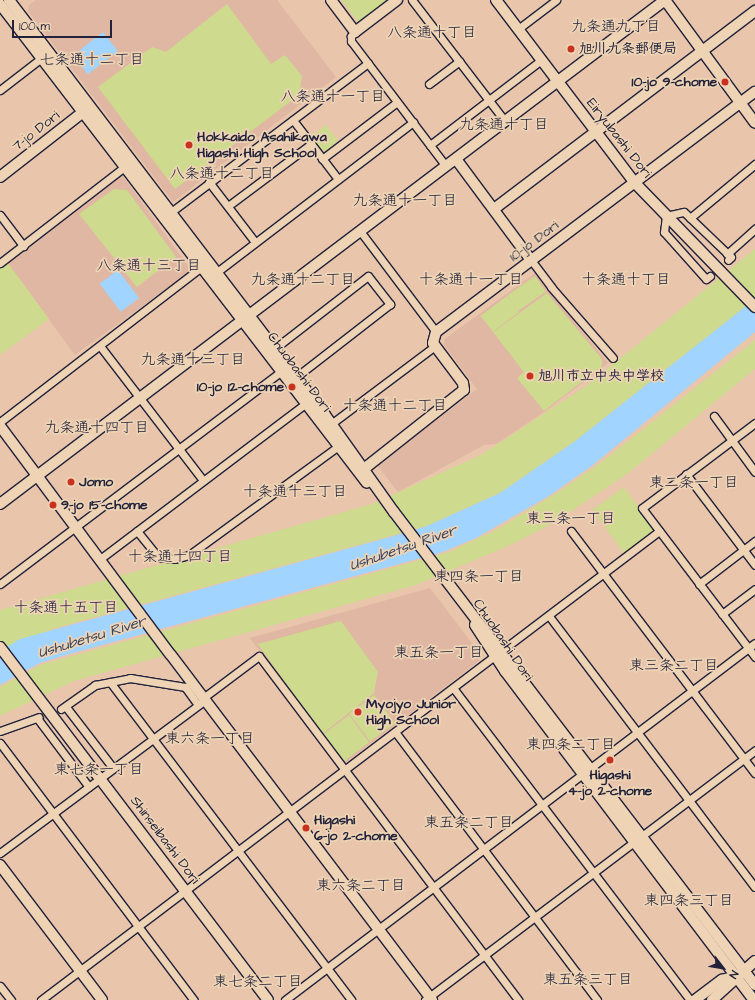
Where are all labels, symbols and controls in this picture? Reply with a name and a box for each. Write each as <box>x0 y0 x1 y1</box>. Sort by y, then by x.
scale bar <box>14 12 114 38</box>
text: 100 m <box>19 18 50 35</box>
district label: 九条通九丁目 <box>571 18 661 36</box>
district label: 八条通十丁目 <box>387 24 477 42</box>
place label: 旭川九条郵便局 <box>579 41 677 57</box>
marker: 旭川九条郵便局 <box>566 44 576 54</box>
district label: 七条通十二丁目 <box>40 51 144 69</box>
place label: 10-jo 9-chome <box>632 74 717 90</box>
marker: 10-jo 9-chome <box>720 77 730 87</box>
district label: 八条通十一丁目 <box>281 88 385 106</box>
street label: Eiryubashi Dori <box>583 95 655 181</box>
street label: 7-jo Dori <box>9 107 63 155</box>
district label: 九条通十丁目 <box>459 116 549 134</box>
place label: Hokkaido Asahikawa Higashi High School <box>197 129 327 162</box>
marker: Hokkaido Asahikawa Higashi High School <box>184 140 194 150</box>
district label: 八条通十二丁目 <box>170 165 274 183</box>
district label: 九条通十一丁目 <box>353 192 457 210</box>
street label: 10-jo Dori <box>506 217 562 265</box>
district label: 八条通十三丁目 <box>97 257 201 275</box>
district label: 九条通十二丁目 <box>251 271 355 289</box>
district label: 十条通十一丁目 <box>419 271 523 289</box>
district label: 十条通十丁目 <box>581 271 671 289</box>
street label: Chuobashi Dori <box>264 329 334 415</box>
district label: 九条通十三丁目 <box>141 351 245 369</box>
place label: 旭川市立中央中学校 <box>538 368 664 384</box>
marker: 旭川市立中央中学校 <box>525 371 535 381</box>
place label: 10-jo 12-chome <box>197 379 284 395</box>
marker: 10-jo 12-chome <box>287 382 297 392</box>
district label: 十条通十二丁目 <box>343 397 447 415</box>
district label: 九条通十四丁目 <box>45 419 149 437</box>
place label: Jomo <box>79 474 113 490</box>
district label: 東二条一丁目 <box>649 474 739 492</box>
marker: Jomo <box>66 477 76 487</box>
district label: 十条通十三丁目 <box>243 483 347 501</box>
place label: 9-jo 15-chome <box>61 497 147 513</box>
marker: 9-jo 15-chome <box>48 500 58 510</box>
district label: 東三条一丁目 <box>526 510 616 528</box>
water label: Ushubetsu River <box>347 521 459 575</box>
district label: 十条通十四丁目 <box>128 548 232 566</box>
district label: 東四条一丁目 <box>434 568 524 586</box>
street label: Chuobashi Dori <box>469 596 537 684</box>
district label: 十条通十五丁目 <box>14 599 118 617</box>
water label: Ushubetsu River <box>36 612 148 662</box>
district label: 東五条一丁目 <box>394 644 484 662</box>
district label: 東三条二丁目 <box>629 657 719 675</box>
place label: Myojyo Junior High School <box>366 696 456 728</box>
marker: Myojyo Junior High School <box>353 707 363 717</box>
district label: 東六条一丁目 <box>165 730 255 748</box>
district label: 東四条二丁目 <box>526 736 616 754</box>
marker: Higashi 4-jo 2-chome <box>605 755 615 765</box>
district label: 東七条一丁目 <box>54 761 144 779</box>
place label: Higashi 4-jo 2-chome <box>568 767 652 800</box>
street label: Shinseibashi Dori <box>127 793 203 887</box>
place label: Higashi 6-jo 2-chome <box>314 812 398 844</box>
district label: 東五条二丁目 <box>424 814 514 832</box>
marker: Higashi 6-jo 2-chome <box>301 823 311 833</box>
district label: 東六条二丁目 <box>316 877 406 895</box>
district label: 東四条三丁目 <box>644 892 734 910</box>
north arrow <box>703 948 743 988</box>
text: N <box>726 968 742 981</box>
district label: 東五条三丁目 <box>543 971 633 989</box>
district label: 東七条二丁目 <box>213 973 303 991</box>

